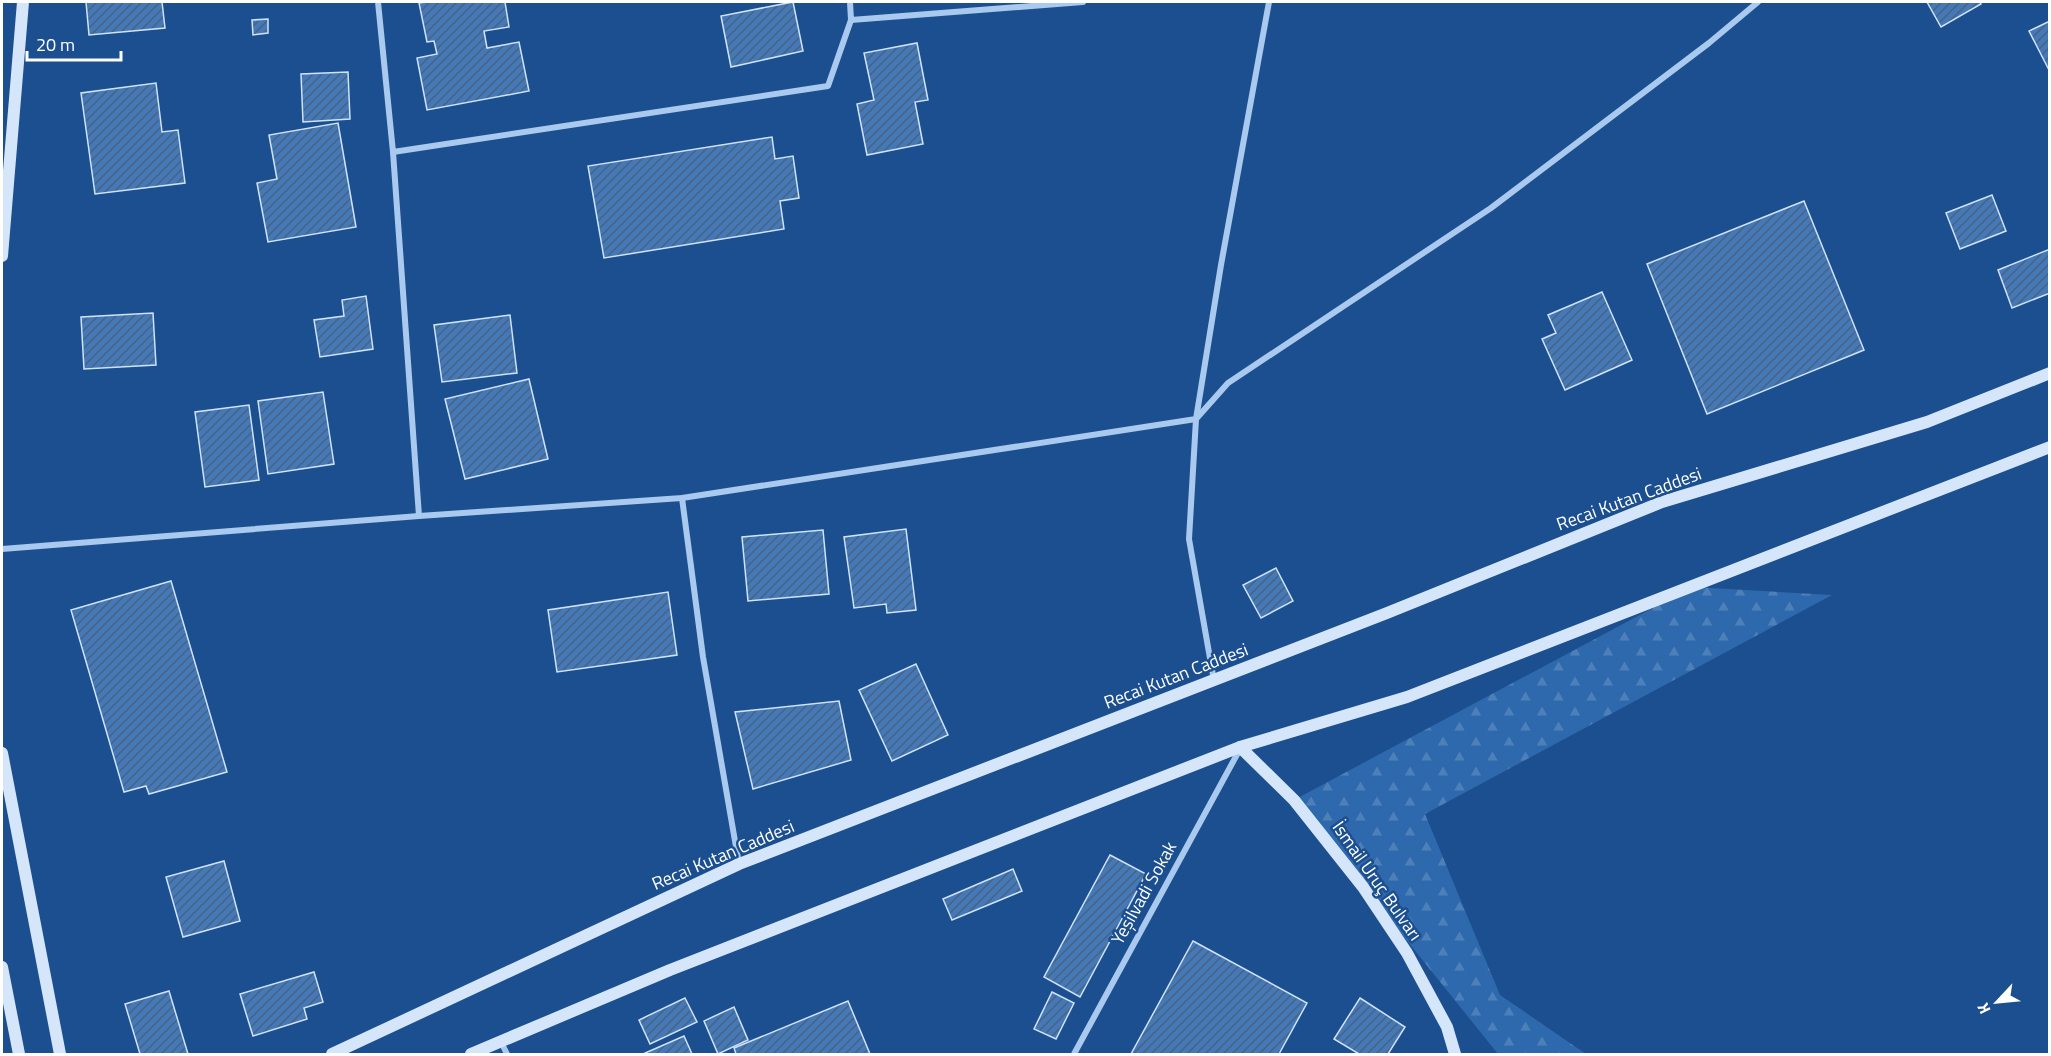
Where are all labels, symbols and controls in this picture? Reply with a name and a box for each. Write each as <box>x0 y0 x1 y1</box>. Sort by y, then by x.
scale bar <box>27 24 122 62</box>
text: 20 m <box>36 31 75 58</box>
street label: Recai Kutan Caddesi <box>1553 460 1705 537</box>
street label: Recai Kutan Caddesi <box>1100 636 1252 715</box>
street label: Recai Kutan Caddesi <box>647 812 798 897</box>
street label: İsmail Uruç Bulvarı <box>1326 815 1429 946</box>
street label: Yeşilvadi Sokak <box>1104 836 1183 949</box>
north arrow <box>1967 972 2027 1032</box>
text: K <box>1970 999 1996 1018</box>

